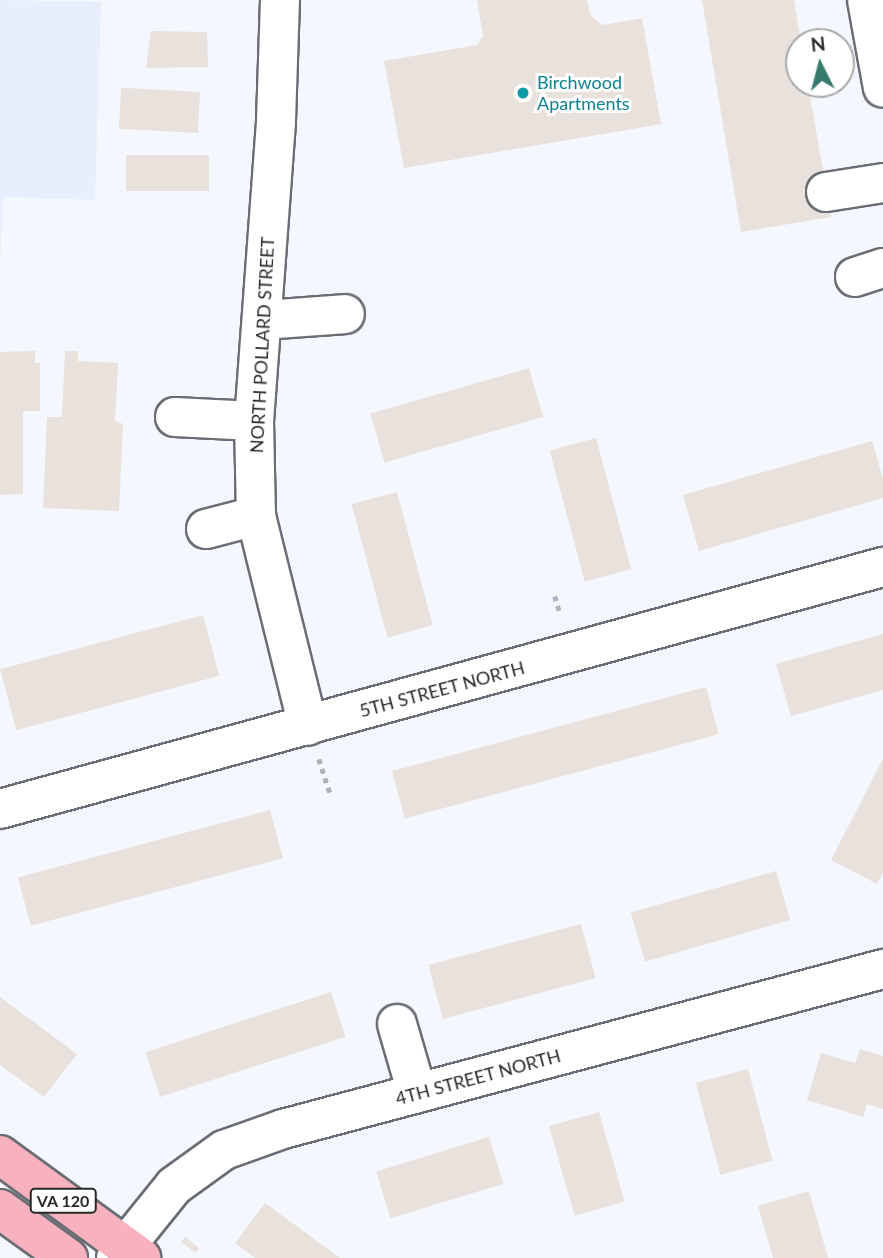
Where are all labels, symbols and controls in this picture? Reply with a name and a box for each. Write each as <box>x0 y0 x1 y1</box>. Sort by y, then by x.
north arrow <box>785 28 855 98</box>
text: N <box>809 31 826 56</box>
place label: Birchwood Apartments <box>537 72 630 114</box>
marker: Birchwood Apartments <box>515 85 531 101</box>
street label: NORTH POLLARD STREET <box>246 236 278 454</box>
street label: 5TH STREET NORTH <box>357 657 527 721</box>
street label: 4TH STREET NORTH <box>393 1045 563 1109</box>
road number: VA 120 <box>28 1189 98 1214</box>

